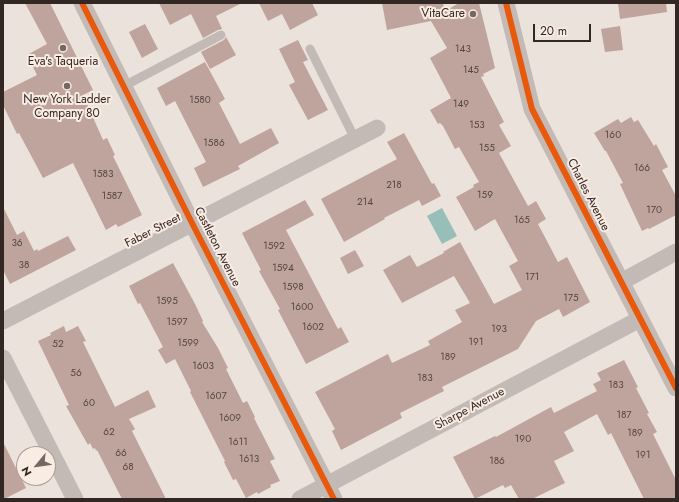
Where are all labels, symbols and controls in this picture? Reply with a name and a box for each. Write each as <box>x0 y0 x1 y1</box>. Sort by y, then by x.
place label: VitaCare <box>421 7 465 21</box>
marker: VitaCare <box>468 9 478 19</box>
scale bar <box>535 16 593 42</box>
text: 20 m <box>540 22 567 40</box>
marker: Eva's Taqueria <box>58 43 68 53</box>
house number: 143 <box>455 44 471 56</box>
place label: Eva's Taqueria <box>28 55 98 69</box>
house number: 145 <box>463 65 479 77</box>
marker: New York Ladder Company 80 <box>62 81 72 91</box>
place label: New York Ladder Company 80 <box>23 93 111 121</box>
house number: 1580 <box>189 95 211 107</box>
house number: 149 <box>453 99 469 111</box>
house number: 153 <box>469 120 485 132</box>
house number: 160 <box>605 130 621 142</box>
house number: 1586 <box>203 138 225 150</box>
house number: 155 <box>479 143 495 155</box>
street label: Charles Avenue <box>564 156 612 234</box>
house number: 166 <box>634 163 650 175</box>
house number: 1583 <box>92 169 114 181</box>
house number: 218 <box>386 180 402 192</box>
house number: 159 <box>477 190 493 202</box>
house number: 1587 <box>102 191 122 203</box>
house number: 214 <box>357 197 373 209</box>
street label: Castleton Avenue <box>191 205 243 289</box>
house number: 170 <box>646 205 662 217</box>
street label: Faber Street <box>123 211 183 251</box>
house number: 165 <box>514 215 530 227</box>
house number: 36 <box>11 238 23 250</box>
house number: 1592 <box>263 241 285 253</box>
house number: 38 <box>19 260 29 272</box>
house number: 1594 <box>272 263 294 275</box>
house number: 171 <box>525 272 539 284</box>
house number: 1598 <box>282 282 304 294</box>
house number: 175 <box>563 293 579 305</box>
house number: 1595 <box>156 296 178 308</box>
house number: 1600 <box>291 302 313 314</box>
house number: 1597 <box>167 317 187 329</box>
house number: 1602 <box>302 322 324 334</box>
house number: 193 <box>491 324 507 336</box>
house number: 191 <box>469 337 483 349</box>
house number: 1599 <box>177 338 199 350</box>
house number: 52 <box>52 339 64 351</box>
house number: 189 <box>440 352 456 364</box>
house number: 1603 <box>192 361 214 373</box>
house number: 56 <box>70 368 82 380</box>
house number: 183 <box>417 373 433 385</box>
house number: 183 <box>608 380 624 392</box>
street label: Sharpe Avenue <box>433 385 507 433</box>
house number: 1607 <box>205 391 227 403</box>
house number: 60 <box>83 398 95 410</box>
house number: 187 <box>616 410 632 422</box>
house number: 1609 <box>219 413 241 425</box>
house number: 62 <box>103 427 115 439</box>
house number: 189 <box>627 428 643 440</box>
house number: 190 <box>515 434 531 446</box>
house number: 1611 <box>228 437 248 449</box>
north arrow <box>16 446 56 486</box>
house number: 66 <box>115 448 127 460</box>
house number: 191 <box>636 450 650 462</box>
house number: 1613 <box>239 454 259 466</box>
house number: 186 <box>489 456 505 468</box>
house number: 68 <box>122 462 134 474</box>
text: N <box>17 464 35 479</box>

